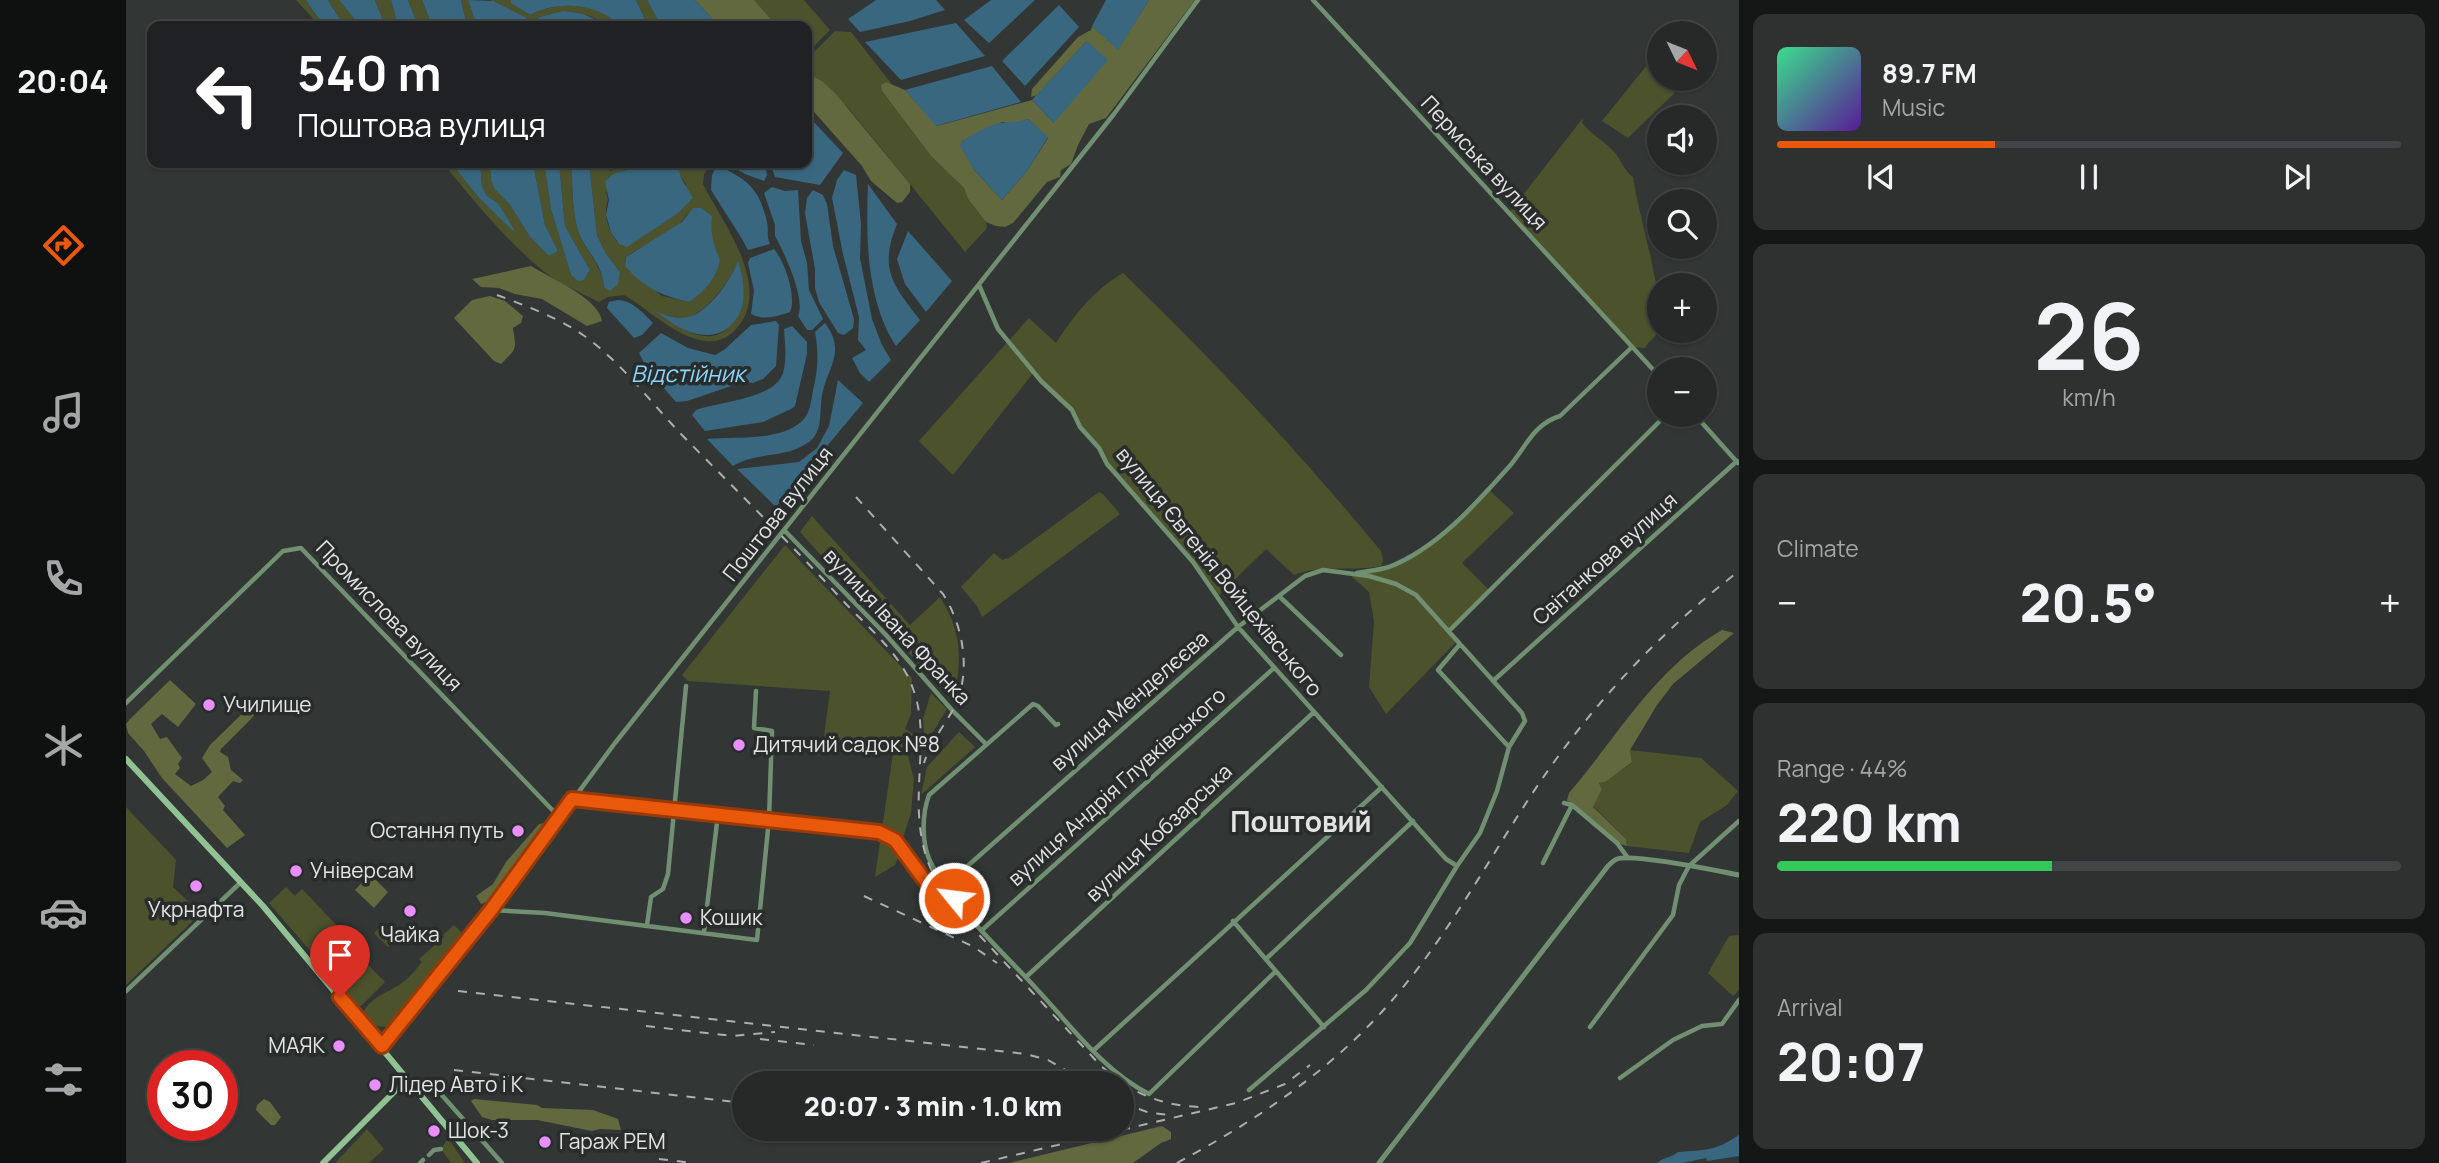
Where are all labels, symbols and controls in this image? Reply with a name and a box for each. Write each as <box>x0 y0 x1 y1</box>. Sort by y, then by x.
north arrow <box>1647 21 1717 91</box>
map controls <box>1647 21 1717 427</box>
text: 540 m <box>297 39 442 106</box>
icon: left <box>182 49 273 140</box>
text: 89.7 FM <box>1882 55 1977 91</box>
text: 20:04 <box>17 59 109 103</box>
street label: Пермська вулиця <box>1415 89 1554 235</box>
text: Music <box>1882 91 1945 123</box>
text: Поштова вулиця <box>297 103 546 147</box>
button: sound <box>1647 105 1717 175</box>
icon: previous <box>1862 158 1900 196</box>
icon: pause <box>2070 158 2108 196</box>
icon: next <box>2278 158 2316 196</box>
button: search <box>1647 189 1717 259</box>
icon: directions <box>39 221 88 270</box>
button: + <box>1647 273 1717 343</box>
text: 26 <box>2034 273 2144 397</box>
water label: Відстійник <box>631 357 749 389</box>
button: − <box>1647 357 1717 427</box>
text: km/h <box>2062 381 2116 413</box>
icon: music <box>39 388 88 437</box>
street label: Поштова вулиця <box>716 440 839 586</box>
street label: вулиця Євгенія Войцехівського <box>1110 441 1329 702</box>
street label: Світанкова вулиця <box>1526 486 1683 631</box>
text: Climate <box>1777 532 1859 564</box>
street label: Промислова вулиця <box>310 534 469 697</box>
street label: вулиця Івана Франка <box>818 542 978 711</box>
icon: phone <box>39 554 88 603</box>
text: 20.5° <box>2020 567 2157 638</box>
text: − <box>1777 576 1798 628</box>
text: + <box>2379 576 2401 628</box>
street label: вулиця Менделєєва <box>1045 624 1214 776</box>
street label: вулиця Андрія Глувківського <box>1001 681 1231 892</box>
place label: Училище <box>223 690 312 718</box>
marker: Училище <box>201 697 217 713</box>
icon: climate <box>39 721 88 770</box>
place label: Дитячий садок №8 <box>753 730 940 758</box>
marker: Дитячий садок №8 <box>731 737 747 753</box>
text: Range · 44% <box>1777 752 1908 784</box>
street label: вулиця Кобзарська <box>1079 757 1238 907</box>
text: 220 km <box>1777 787 1962 858</box>
district label: Поштовий <box>1230 802 1372 840</box>
place label: Остання путь <box>370 816 504 844</box>
marker: Остання путь <box>510 823 526 839</box>
place label: Універсам <box>310 856 414 884</box>
position arrow <box>917 861 991 935</box>
marker: Універсам <box>288 863 304 879</box>
marker: Укрнафта <box>188 878 204 894</box>
icon: car <box>39 888 88 937</box>
place label: Укрнафта <box>148 895 244 923</box>
marker: Чайка <box>402 903 418 919</box>
place label: Кошик <box>700 903 763 931</box>
marker: Кошик <box>678 910 694 926</box>
place label: Чайка <box>380 920 440 948</box>
pin <box>310 925 370 997</box>
icon: arrive <box>321 936 359 974</box>
text: Arrival <box>1777 991 1843 1023</box>
text: 20:07 <box>1777 1026 1925 1097</box>
place label: МАЯК <box>268 1031 326 1059</box>
marker: МАЯК <box>331 1038 347 1054</box>
speed limit sign: 30 <box>147 1050 238 1141</box>
icon: filters <box>39 1055 88 1104</box>
place label: Лідер Авто і К <box>389 1070 524 1098</box>
marker: Лідер Авто і К <box>367 1077 383 1093</box>
text: 20:07 · 3 min · 1.0 km <box>804 1088 1062 1124</box>
place label: Шок-3 <box>448 1116 509 1144</box>
marker: Шок-3 <box>426 1123 442 1139</box>
place label: Гараж РЕМ <box>559 1127 666 1155</box>
marker: Гараж РЕМ <box>537 1134 553 1150</box>

